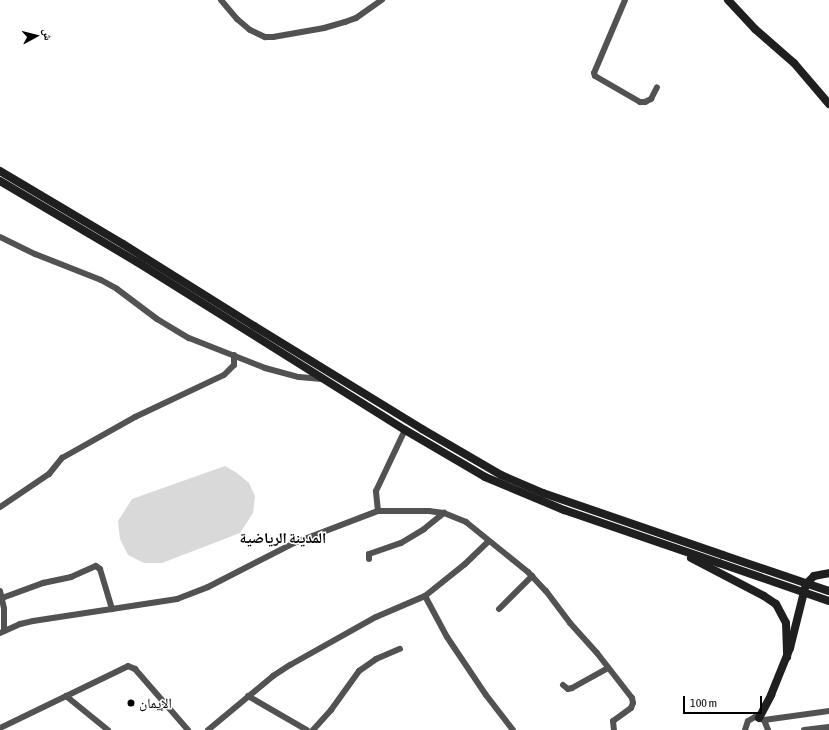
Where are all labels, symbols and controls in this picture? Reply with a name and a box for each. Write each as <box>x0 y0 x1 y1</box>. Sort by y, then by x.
north arrow <box>16 16 56 56</box>
text: ش <box>41 28 55 41</box>
district label: المدينة الرياضية <box>240 529 326 547</box>
scale bar <box>685 688 764 714</box>
place label: الإيمان <box>139 695 172 711</box>
text: 100 m <box>690 696 717 710</box>
marker: الإيمان <box>126 698 136 708</box>

